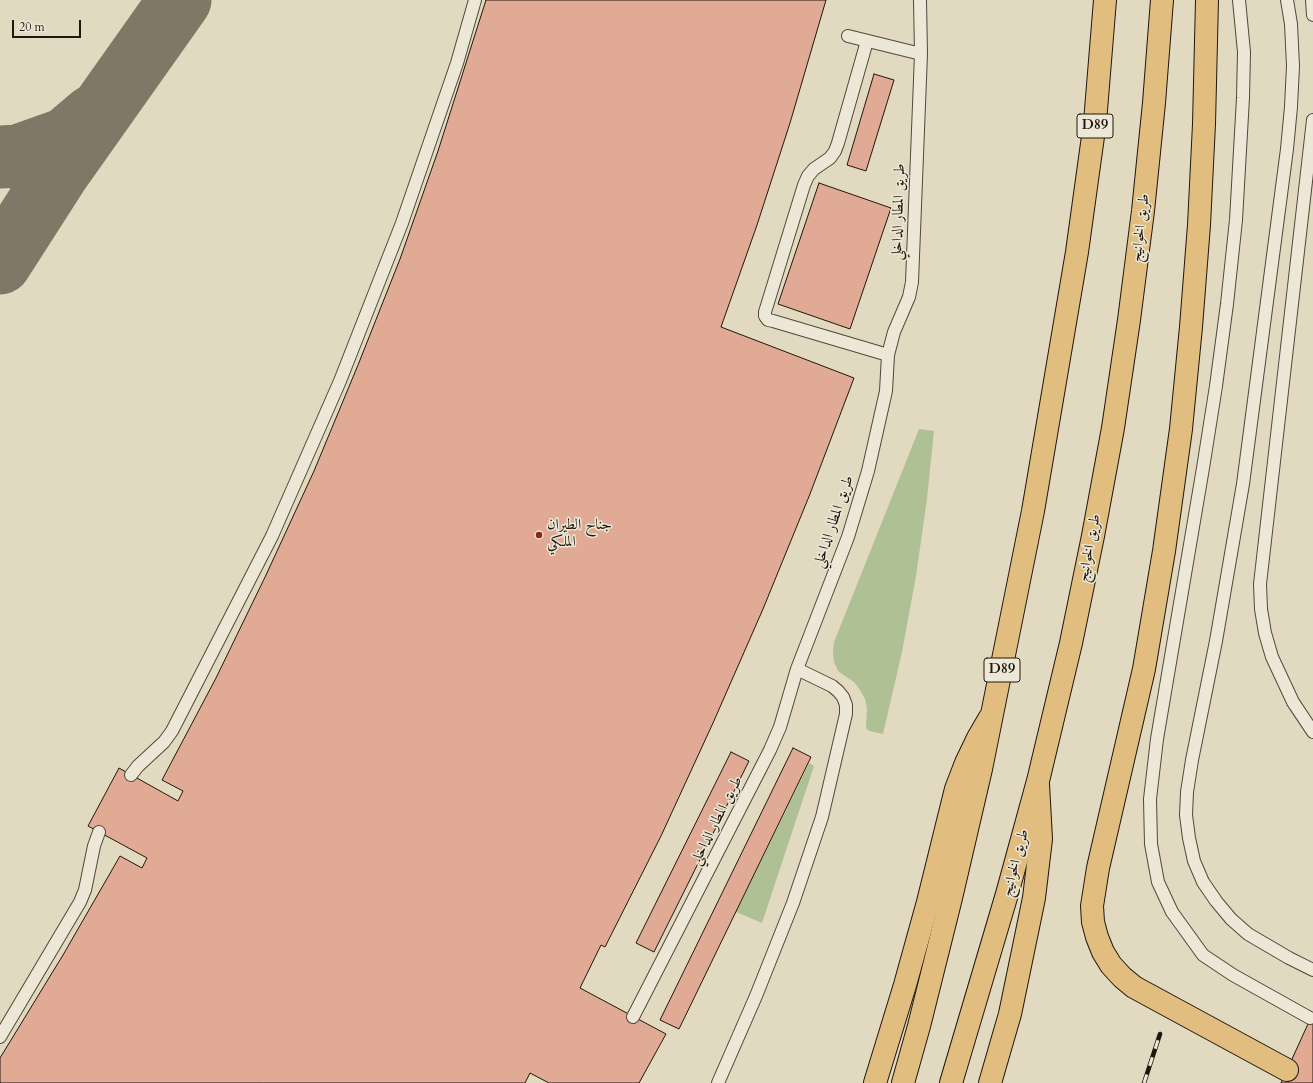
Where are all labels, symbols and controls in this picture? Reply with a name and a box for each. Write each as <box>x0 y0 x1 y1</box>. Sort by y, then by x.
scale bar <box>14 12 83 38</box>
text: 20 m <box>19 19 45 35</box>
road number: D89 <box>1077 114 1113 138</box>
street label: طريق المطار الداخلي <box>888 163 910 261</box>
street label: طريق الخوانيج <box>1128 193 1154 263</box>
street label: طريق المطار الداخلي <box>810 473 858 571</box>
street label: طريق الخوانيج <box>1075 513 1105 583</box>
place label: جناح الطيران الملكي <box>547 517 612 552</box>
marker: جناح الطيران الملكي <box>534 530 544 540</box>
road number: D89 <box>984 658 1020 682</box>
street label: طريق المطار الداخلي <box>687 774 747 868</box>
street label: طريق الخوانيج <box>998 827 1034 899</box>

